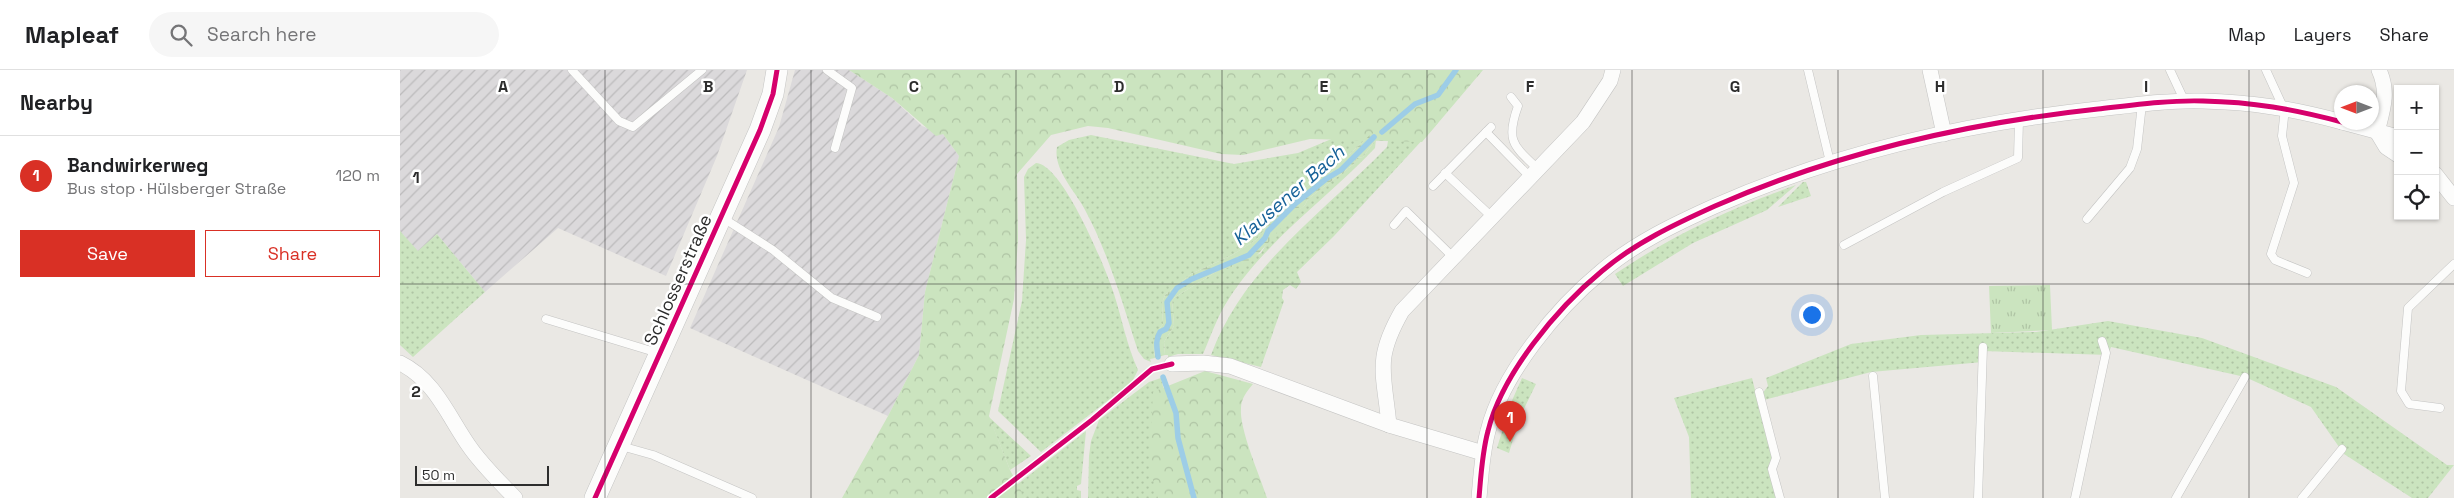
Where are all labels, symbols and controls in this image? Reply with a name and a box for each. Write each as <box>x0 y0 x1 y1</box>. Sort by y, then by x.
search box <box>149 12 499 57</box>
text: Mapleaf <box>25 19 119 50</box>
icon: search <box>167 21 195 49</box>
text: Search here <box>207 22 317 47</box>
text: Map <box>2228 23 2266 46</box>
text: Layers <box>2294 23 2351 46</box>
text: Share <box>2379 23 2429 46</box>
text: A <box>498 76 508 97</box>
text: B <box>703 76 713 97</box>
text: C <box>909 76 919 97</box>
text: D <box>1114 76 1124 97</box>
text: E <box>1320 76 1329 97</box>
text: F <box>1526 76 1535 97</box>
text: G <box>1730 76 1740 97</box>
text: H <box>1935 76 1945 97</box>
text: I <box>2144 76 2148 97</box>
north arrow <box>2334 85 2379 130</box>
map controls <box>2394 85 2439 220</box>
button: + <box>2394 85 2439 130</box>
text: Nearby <box>20 89 93 116</box>
button: − <box>2394 130 2439 175</box>
water label: Klausener Bach <box>1227 139 1350 251</box>
text: Bandwirkerweg <box>67 153 208 178</box>
text: 1 <box>32 165 40 186</box>
text: 120 m <box>336 165 380 186</box>
text: 1 <box>412 167 420 188</box>
button: locate <box>2394 175 2439 220</box>
text: Bus stop · Hülsberger Straße <box>67 178 286 199</box>
street label: Schlosserstraße <box>638 211 717 349</box>
button: Save <box>20 230 195 277</box>
button: Share <box>205 230 380 277</box>
your location <box>1799 302 1825 328</box>
text: 2 <box>411 381 421 402</box>
pin: 1 <box>1494 401 1526 442</box>
scale bar <box>415 463 549 486</box>
text: 50 m <box>422 466 455 484</box>

